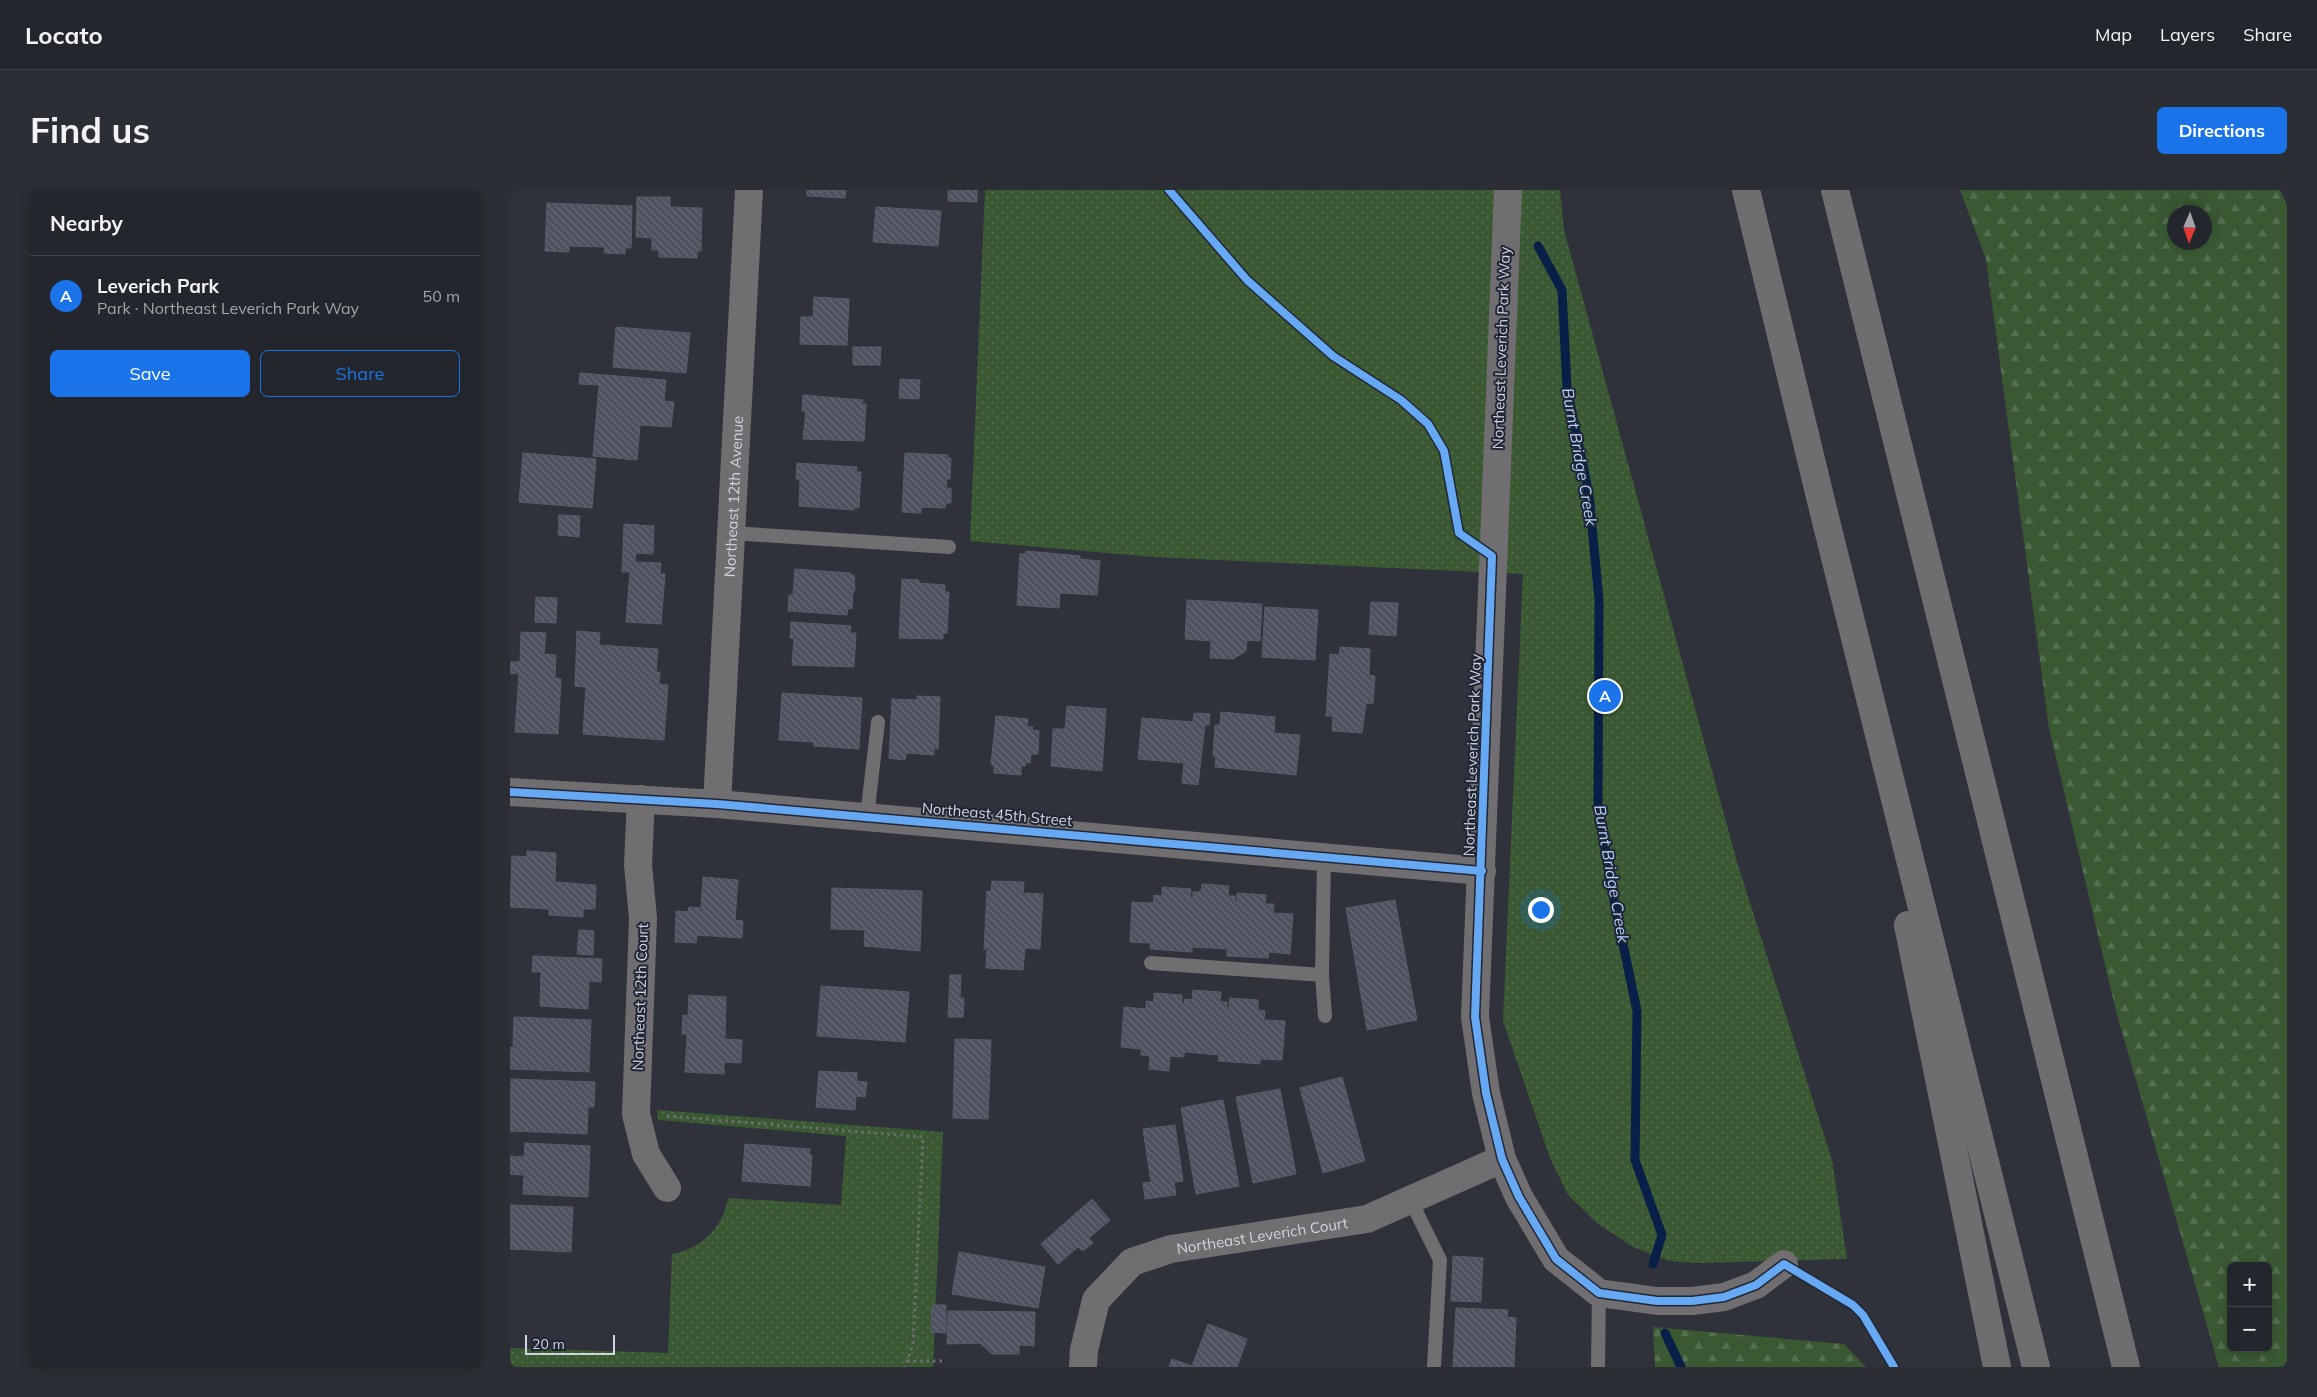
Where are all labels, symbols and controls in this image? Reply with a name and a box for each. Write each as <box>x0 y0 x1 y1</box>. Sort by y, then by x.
text: Locato <box>25 20 103 50</box>
text: Map <box>2095 23 2132 46</box>
text: Layers <box>2160 23 2215 46</box>
text: Share <box>2243 23 2292 46</box>
button: Directions <box>2157 107 2287 154</box>
text: Find us <box>30 108 150 152</box>
north arrow <box>2167 205 2212 250</box>
text: Nearby <box>50 210 123 236</box>
street label: Northeast Leverich Park Way <box>1488 246 1514 450</box>
text: Leverich Park <box>97 274 219 298</box>
text: A <box>60 286 72 306</box>
text: 50 m <box>423 286 460 306</box>
text: Park · Northeast Leverich Park Way <box>97 298 359 318</box>
button: Save <box>50 350 250 397</box>
button: Share <box>260 350 460 397</box>
water label: Burnt Bridge Creek <box>1558 386 1602 528</box>
street label: Northeast 12th Avenue <box>719 415 747 578</box>
street label: Northeast Leverich Park Way <box>1459 653 1485 857</box>
pin: A <box>1589 677 1621 715</box>
street label: Northeast 45th Street <box>921 798 1073 830</box>
water label: Burnt Bridge Creek <box>1590 803 1634 945</box>
your location <box>1528 897 1554 923</box>
street label: Northeast 12th Court <box>628 923 652 1071</box>
street label: Northeast Leverich Court <box>1175 1213 1349 1258</box>
map controls <box>2227 1262 2272 1352</box>
button: + <box>2227 1262 2272 1307</box>
button: − <box>2227 1307 2272 1352</box>
scale bar <box>525 1332 615 1355</box>
text: 20 m <box>532 1335 565 1353</box>

